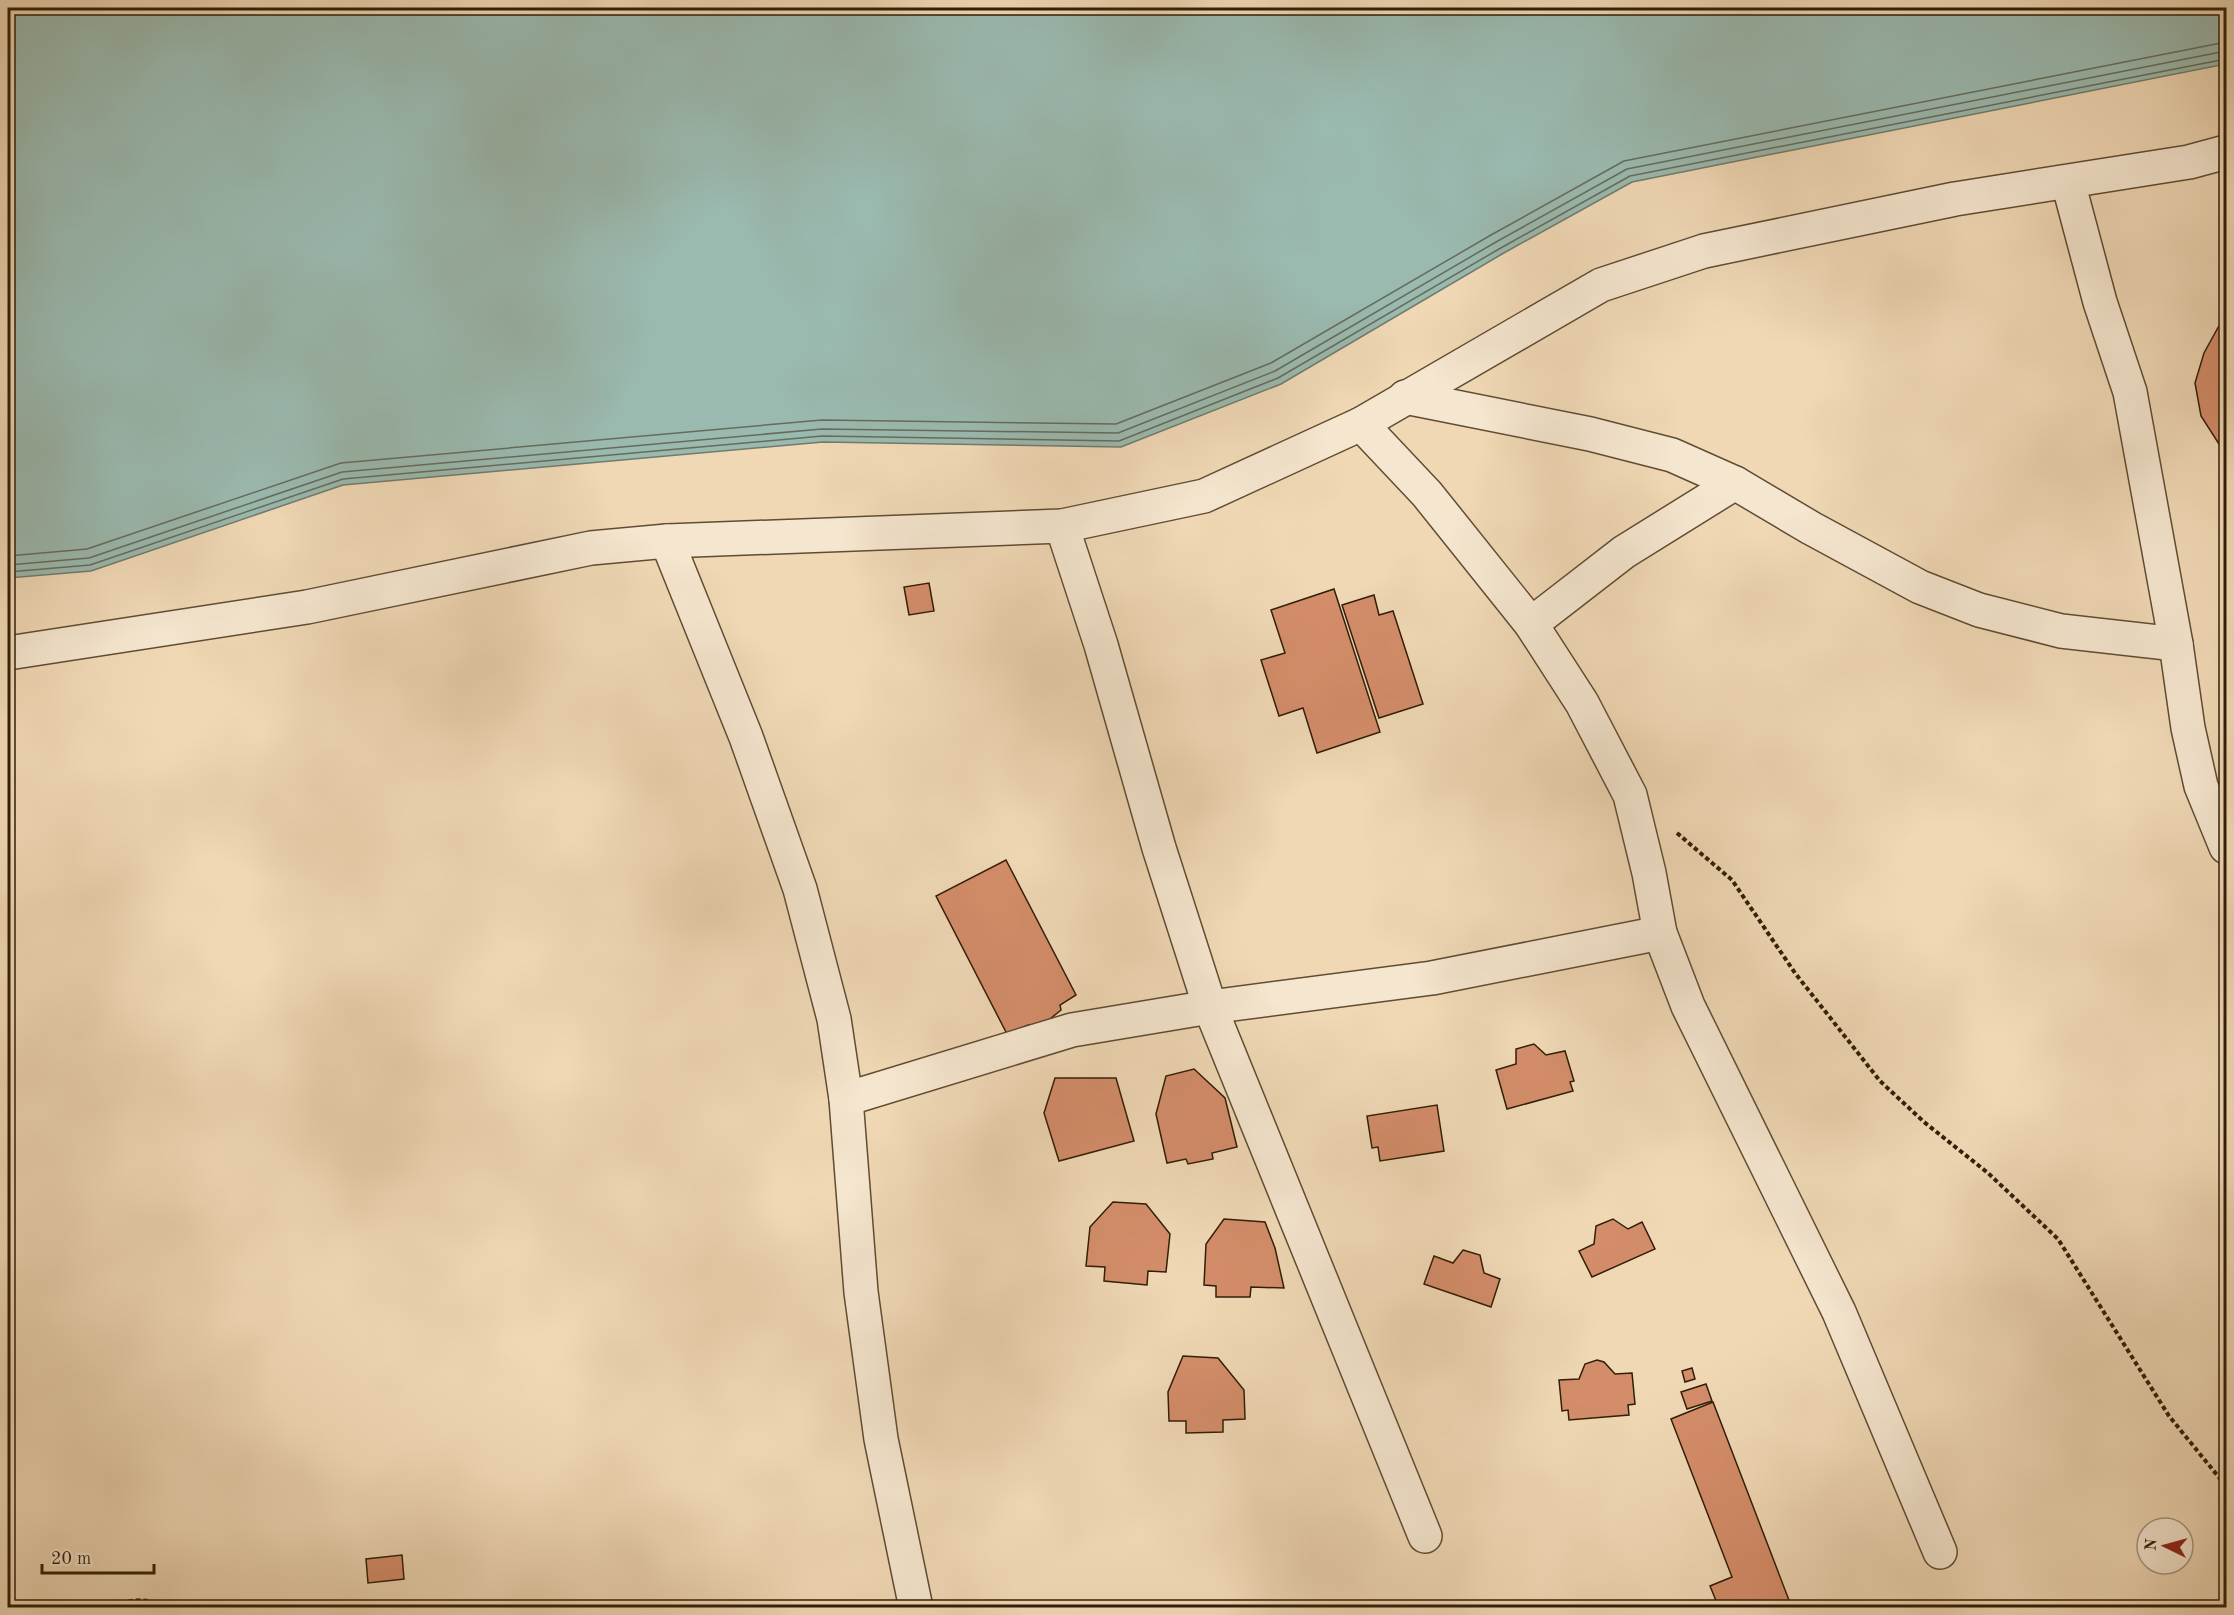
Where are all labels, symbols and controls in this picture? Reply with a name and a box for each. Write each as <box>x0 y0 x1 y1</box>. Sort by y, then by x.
north arrow <box>2135 1516 2195 1576</box>
scale bar <box>42 1537 154 1575</box>
text: N <box>2144 1537 2161 1552</box>
text: 20 m <box>51 1550 91 1568</box>

